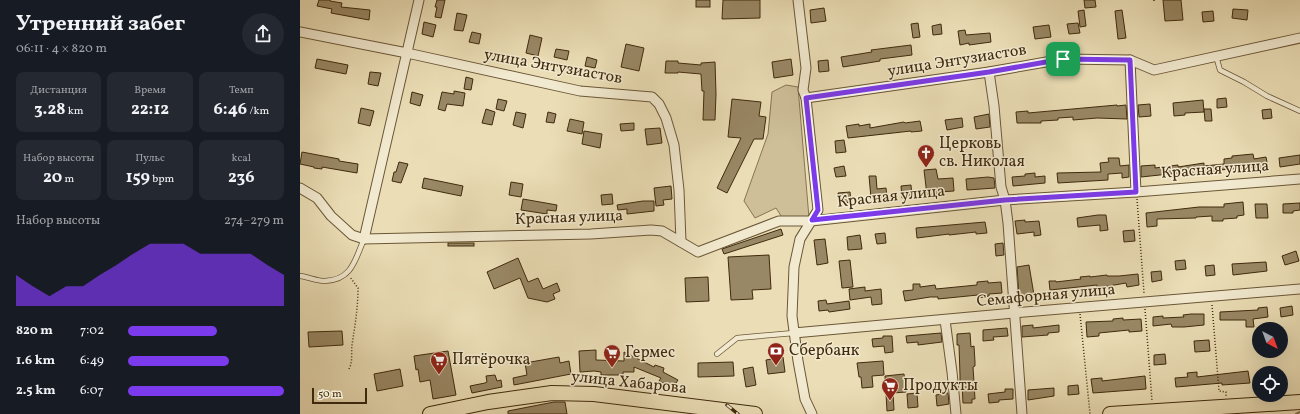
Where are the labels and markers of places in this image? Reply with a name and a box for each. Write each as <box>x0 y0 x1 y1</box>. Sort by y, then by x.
pin <box>1046 42 1080 76</box>
place label: Церковь св. Николая <box>939 133 1025 173</box>
church icon: Церковь св. Николая <box>916 143 936 168</box>
place label: Сбербанк <box>789 340 860 362</box>
bank icon: Сбербанк <box>766 341 786 366</box>
place label: Гермес <box>625 342 675 364</box>
supermarket icon: Гермес <box>602 343 622 368</box>
place label: Пятёрочка <box>452 349 531 371</box>
supermarket icon: Пятёрочка <box>429 350 449 375</box>
place label: Продукты <box>903 375 978 397</box>
supermarket icon: Продукты <box>880 376 900 401</box>

